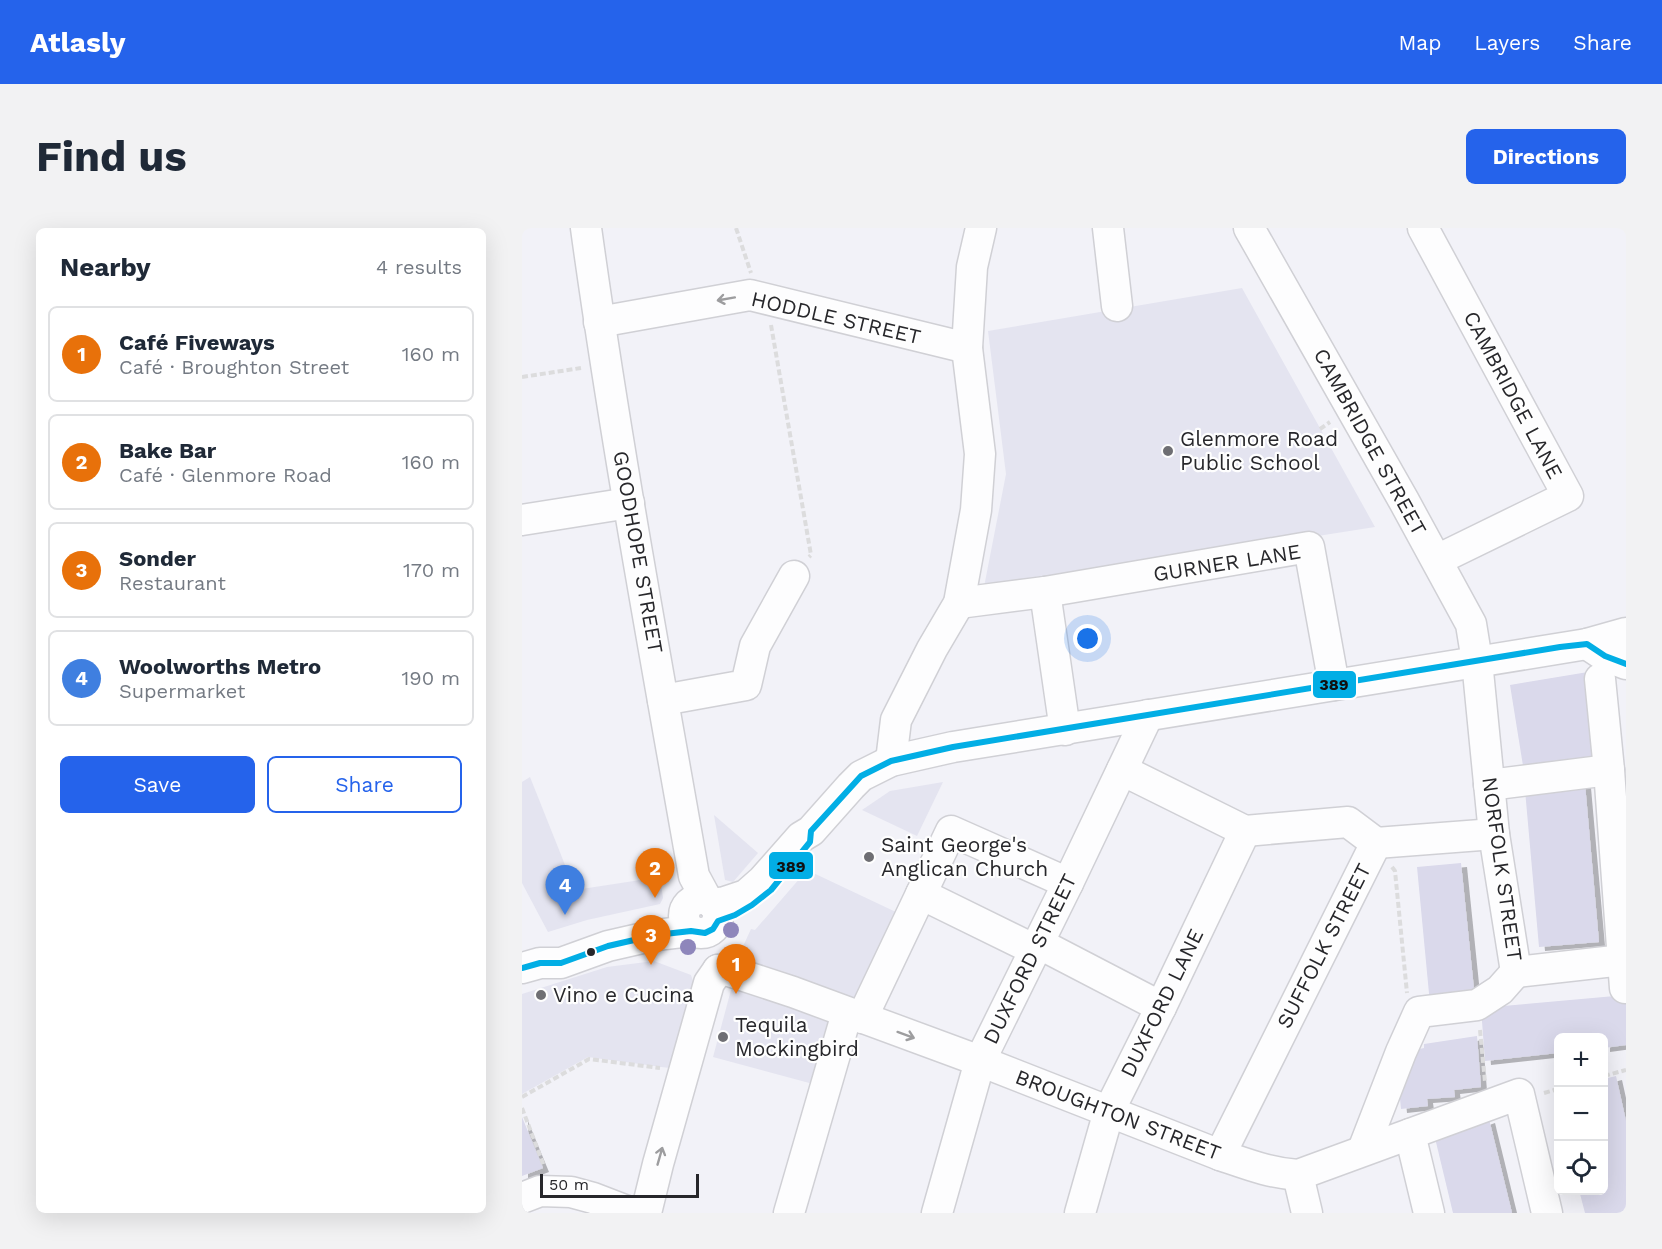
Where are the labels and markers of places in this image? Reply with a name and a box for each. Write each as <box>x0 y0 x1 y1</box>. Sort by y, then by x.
place label: Glenmore Road Public School <box>1180 426 1338 475</box>
marker: Glenmore Road Public School <box>1161 444 1175 458</box>
place label: Saint George's Anglican Church <box>881 832 1048 881</box>
pin: 2 <box>636 848 674 898</box>
marker: Saint George's Anglican Church <box>862 850 876 864</box>
pin: 4 <box>546 866 585 915</box>
pin: 3 <box>632 916 670 965</box>
pin: 1 <box>716 944 756 994</box>
unlabelled marker <box>585 946 597 958</box>
place label: Vino e Cucina <box>553 982 694 1007</box>
marker: Vino e Cucina <box>534 988 548 1002</box>
place label: Tequila Mockingbird <box>735 1012 859 1061</box>
marker: Tequila Mockingbird <box>716 1030 730 1044</box>

